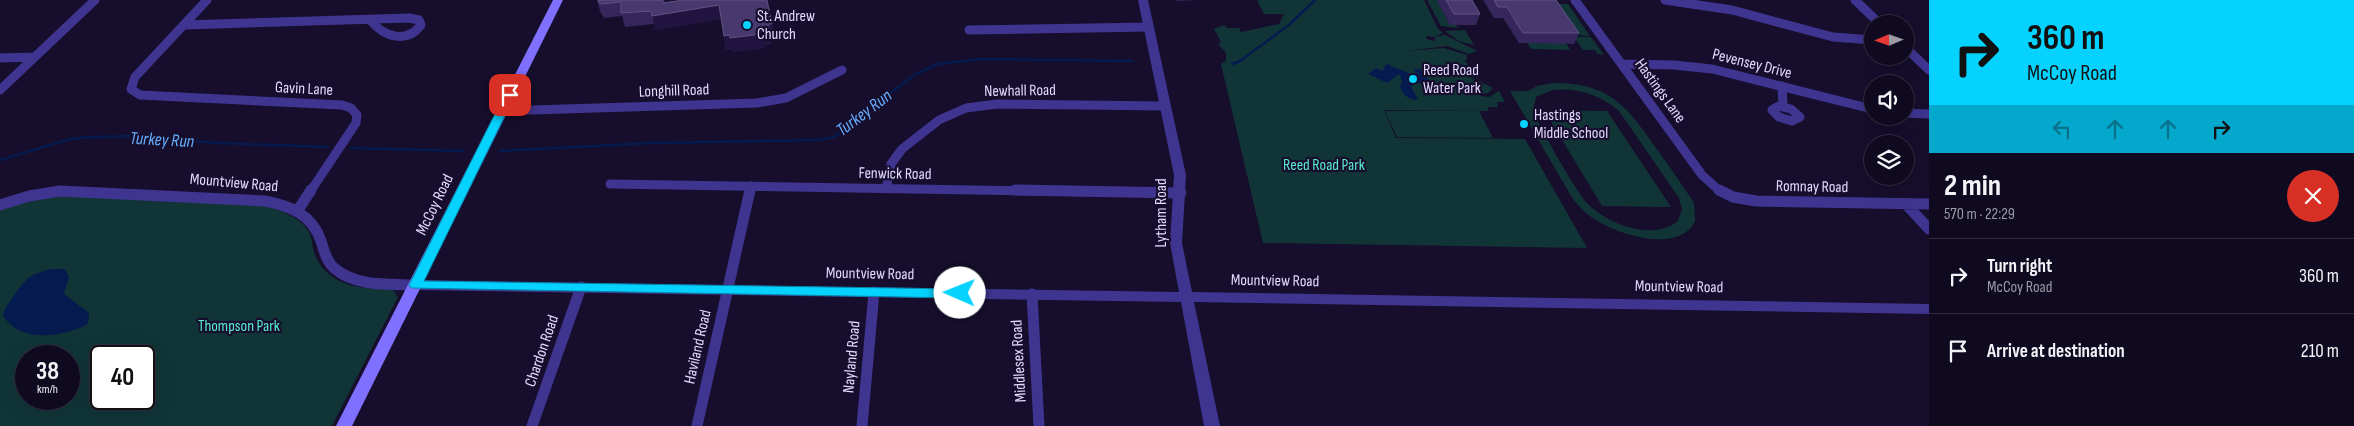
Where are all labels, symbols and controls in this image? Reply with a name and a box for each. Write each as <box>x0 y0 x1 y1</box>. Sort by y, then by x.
place label: St. Andrew Church <box>757 7 815 44</box>
north arrow <box>1864 15 1914 65</box>
map controls <box>1864 15 1914 185</box>
text: 360 m <box>2027 17 2104 60</box>
marker: St. Andrew Church <box>741 19 753 31</box>
icon: right <box>1944 20 2009 85</box>
street label: Pevensey Drive <box>1710 45 1794 83</box>
street label: Hastings Lane <box>1630 55 1690 127</box>
text: McCoy Road <box>2027 60 2117 87</box>
place label: Reed Road Water Park <box>1423 61 1481 98</box>
marker: Reed Road Water Park <box>1407 73 1419 85</box>
pin <box>489 74 531 116</box>
button: sound <box>1864 75 1914 125</box>
street label: Gavin Lane <box>275 78 333 100</box>
street label: Longhill Road <box>638 80 710 102</box>
icon: arrive <box>496 81 524 109</box>
street label: Newhall Road <box>984 81 1056 101</box>
water label: Turkey Run <box>832 85 896 141</box>
place label: Hastings Middle School <box>1534 106 1608 143</box>
icon: left <box>2048 115 2076 143</box>
icon: ahead <box>2101 115 2129 143</box>
icon: ahead <box>2154 115 2182 143</box>
icon: right <box>2207 115 2235 143</box>
marker: Hastings Middle School <box>1518 118 1530 130</box>
water label: Turkey Run <box>129 128 195 152</box>
button: layers <box>1864 135 1914 185</box>
park label: Reed Road Park <box>1283 156 1365 175</box>
street label: Fenwick Road <box>858 164 932 184</box>
text: 2 min <box>1944 168 2001 204</box>
street label: Mountview Road <box>189 170 279 196</box>
button: close <box>2287 170 2339 222</box>
street label: McCoy Road <box>412 171 458 239</box>
street label: Romnay Road <box>1776 177 1848 197</box>
street label: Lytham Road <box>1152 178 1171 248</box>
text: 570 m · 22:29 <box>1944 205 2015 224</box>
text: Turn right <box>1987 255 2052 278</box>
icon: right <box>1944 262 1972 290</box>
street label: Mountview Road <box>826 264 914 284</box>
text: 360 m <box>2299 265 2339 288</box>
position arrow <box>933 266 985 318</box>
street label: Mountview Road <box>1231 271 1319 291</box>
street label: Mountview Road <box>1635 277 1723 297</box>
text: McCoy Road <box>1987 278 2052 297</box>
street label: Haviland Road <box>680 308 716 386</box>
street label: Chardon Road <box>521 313 563 389</box>
park label: Thompson Park <box>198 317 280 336</box>
street label: Middlesex Road <box>1007 319 1031 403</box>
street label: Nayland Road <box>839 320 865 394</box>
icon: arrive <box>1944 337 1972 365</box>
text: Arrive at destination <box>1987 340 2125 363</box>
text: 210 m <box>2301 340 2339 363</box>
speed limit sign: 40 <box>90 345 155 410</box>
text: 38 <box>36 356 59 387</box>
text: km/h <box>37 382 58 397</box>

